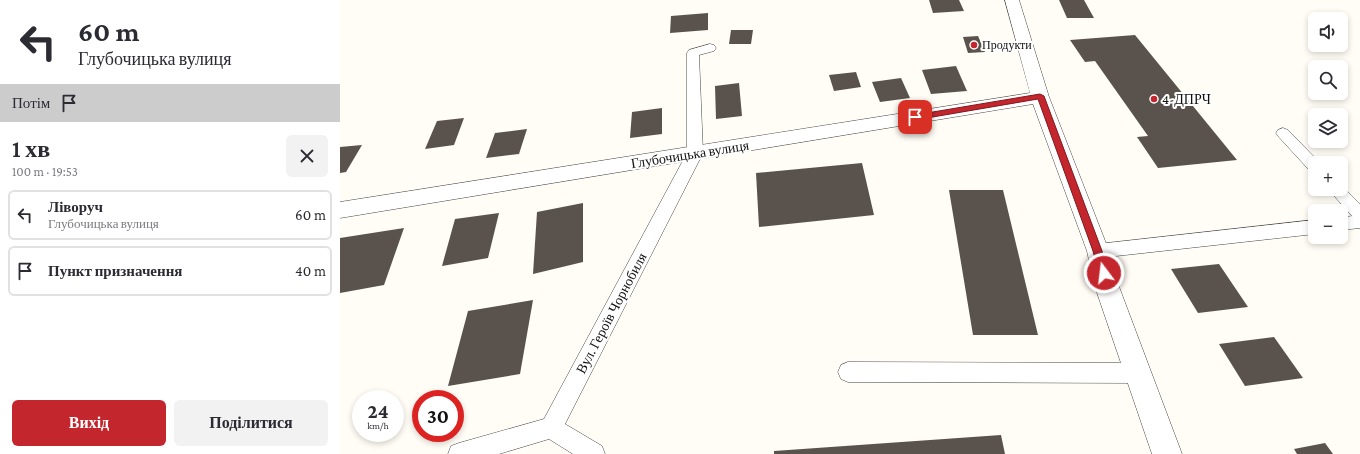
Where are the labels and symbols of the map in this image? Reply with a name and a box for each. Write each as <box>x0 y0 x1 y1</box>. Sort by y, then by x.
place label: Продукти <box>982 38 1032 52</box>
marker: Продукти <box>969 40 979 50</box>
place label: 4-ДПРЧ <box>1162 91 1211 107</box>
marker: 4-ДПРЧ <box>1149 94 1159 104</box>
pin <box>898 100 932 134</box>
street label: Глубочицька вулиця <box>630 137 751 171</box>
street label: Вул. Героїв Чорнобиля <box>572 249 650 376</box>
position arrow <box>1083 252 1125 294</box>
speed limit sign: 30 <box>412 390 464 442</box>

